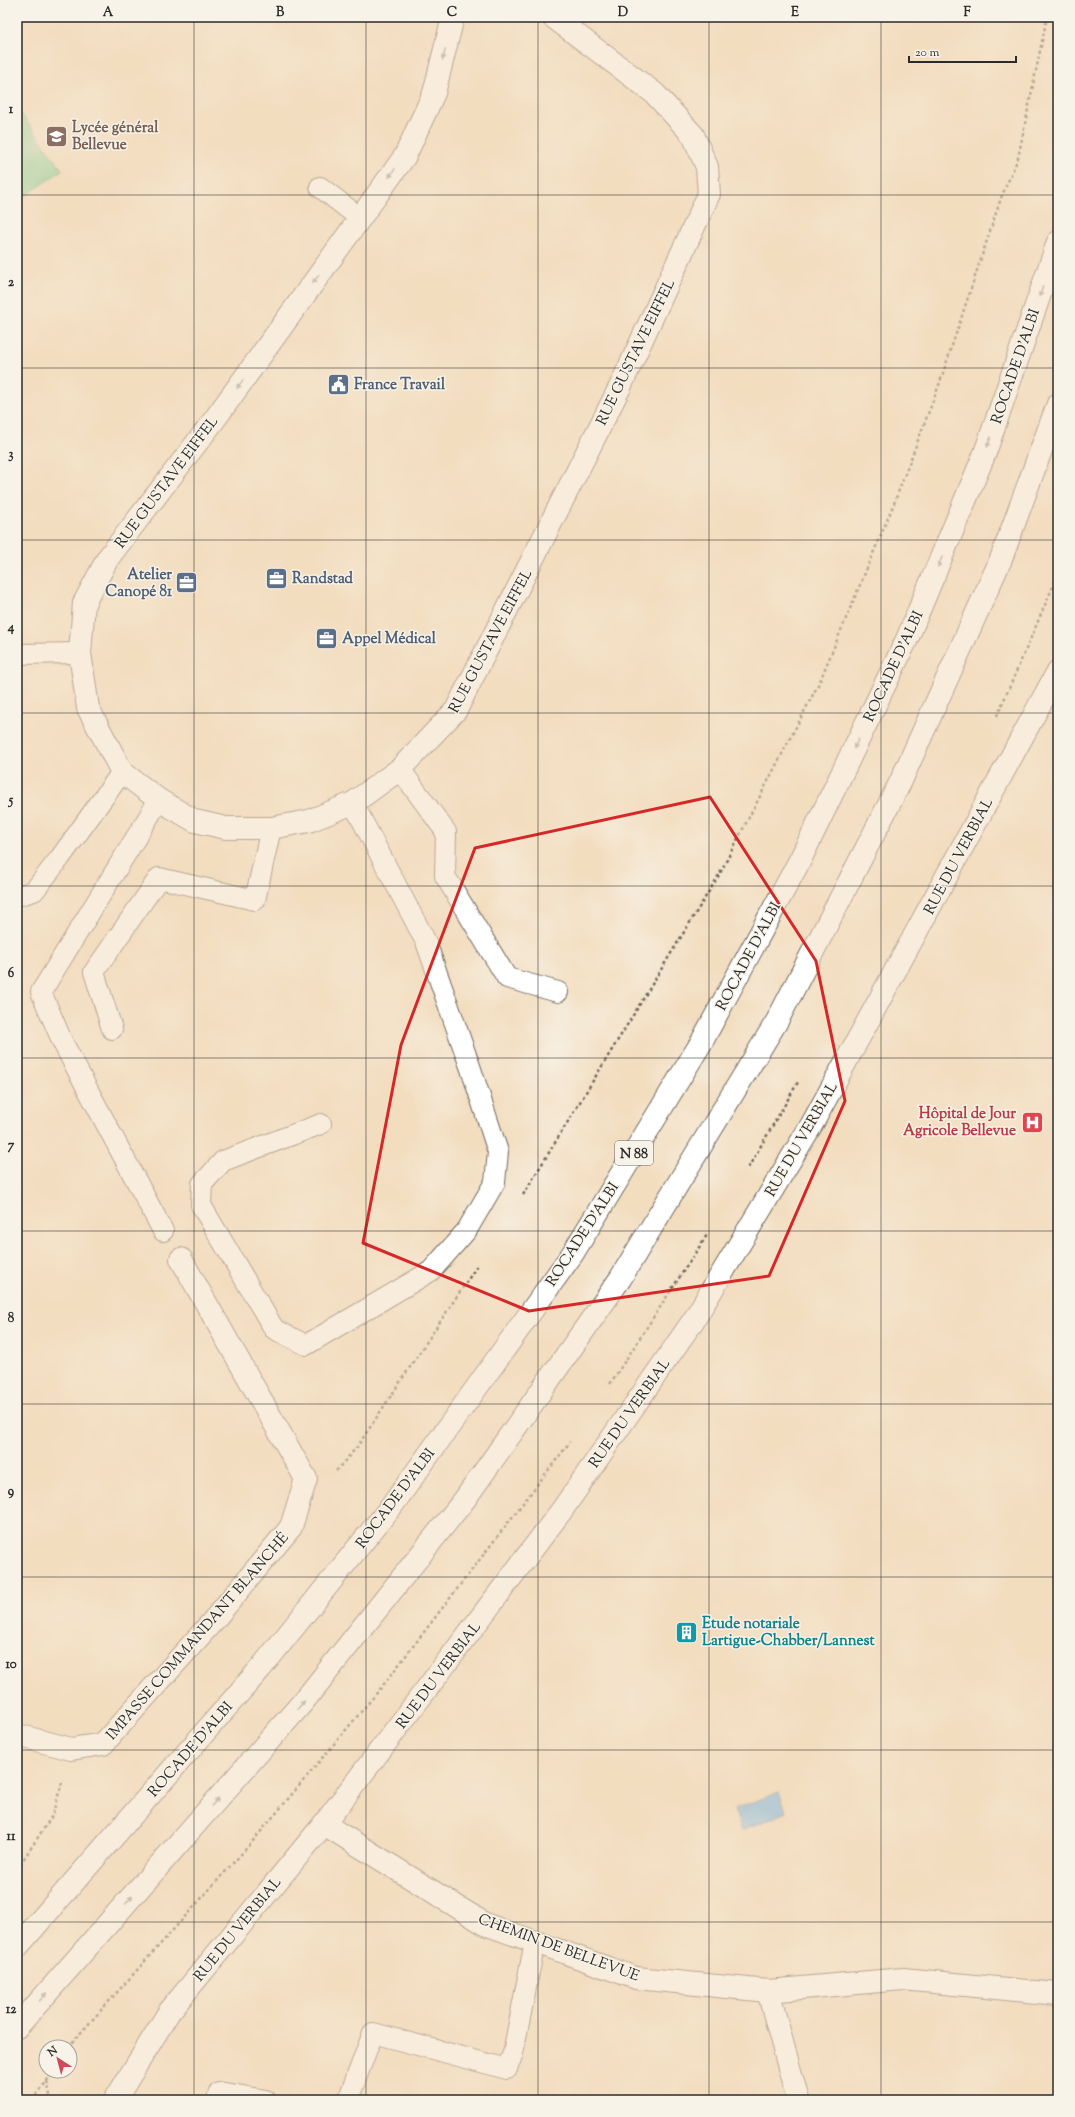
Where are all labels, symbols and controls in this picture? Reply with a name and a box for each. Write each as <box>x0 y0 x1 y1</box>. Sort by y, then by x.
text: A <box>103 4 114 22</box>
text: B <box>276 4 285 22</box>
text: C <box>447 4 457 22</box>
text: D <box>618 4 628 22</box>
text: E <box>791 4 799 22</box>
text: F <box>963 4 971 22</box>
scale bar <box>909 38 1016 64</box>
text: 20 m <box>915 44 940 62</box>
one-way arrow <box>440 49 446 61</box>
text: 1 <box>9 101 14 119</box>
place label: Lycée général Bellevue <box>72 118 159 156</box>
school or university icon: Lycée général Bellevue <box>44 123 70 149</box>
one-way arrow <box>388 168 396 179</box>
one-way arrow <box>312 273 320 284</box>
text: 2 <box>8 274 15 292</box>
street label: RUE GUSTAVE EIFFEL <box>592 276 681 429</box>
one-way arrow <box>1037 287 1043 299</box>
street label: ROCADE D'ALBI <box>987 306 1046 427</box>
public building icon: France Travail <box>326 371 352 397</box>
place label: France Travail <box>354 375 446 396</box>
one-way arrow <box>236 379 244 389</box>
street label: RUE GUSTAVE EIFFEL <box>111 413 224 553</box>
one-way arrow <box>986 436 992 448</box>
text: 3 <box>8 446 14 464</box>
one-way arrow <box>936 556 943 568</box>
place label: Atelier Canopé 81 <box>105 565 173 603</box>
office icon: Randstad <box>264 565 290 591</box>
street label: RUE GUSTAVE EIFFEL <box>444 566 538 717</box>
place label: Randstad <box>292 569 354 590</box>
office icon: Atelier Canopé 81 <box>174 570 200 596</box>
street label: ROCADE D'ALBI <box>859 607 929 726</box>
text: 4 <box>7 619 15 637</box>
office icon: Appel Médical <box>314 625 340 651</box>
place label: Appel Médical <box>342 629 437 650</box>
one-way arrow <box>853 738 860 750</box>
text: 5 <box>8 792 14 810</box>
street label: RUE DU VERBIAL <box>920 795 999 919</box>
street label: ROCADE D'ALBI <box>712 898 787 1015</box>
text: 6 <box>8 965 15 983</box>
street label: RUE DU VERBIAL <box>761 1079 844 1201</box>
place label: Hôpital de Jour Agricole Bellevue <box>903 1104 1016 1142</box>
hospital icon: Hôpital de Jour Agricole Bellevue <box>1019 1109 1045 1135</box>
text: 7 <box>8 1137 15 1155</box>
road number: N 88 <box>615 1141 653 1165</box>
street label: ROCADE D'ALBI <box>542 1178 625 1291</box>
text: 8 <box>8 1310 15 1328</box>
street label: RUE DU VERBIAL <box>585 1355 676 1473</box>
street label: ROCADE D'ALBI <box>352 1444 441 1553</box>
text: 9 <box>8 1483 15 1501</box>
street label: IMPASSE COMMANDANT BLANCHÉ <box>101 1528 294 1745</box>
place label: Etude notariale Lartigue-Chabber/Lannest <box>702 1614 875 1652</box>
street label: RUE DU VERBIAL <box>392 1618 486 1734</box>
building icon: Etude notariale Lartigue-Chabber/Lannest <box>673 1619 699 1645</box>
text: 10 <box>5 1656 17 1674</box>
street label: ROCADE D'ALBI <box>144 1698 239 1802</box>
one-way arrow <box>296 1699 305 1710</box>
one-way arrow <box>210 1797 219 1808</box>
text: 11 <box>7 1828 16 1846</box>
street label: RUE DU VERBIAL <box>189 1873 287 1987</box>
one-way arrow <box>124 1895 133 1905</box>
street label: CHEMIN DE BELLEVUE <box>475 1909 642 1987</box>
one-way arrow <box>38 1992 47 2003</box>
text: 12 <box>6 2001 17 2019</box>
north arrow <box>38 2039 78 2079</box>
text: N <box>44 2043 61 2061</box>

